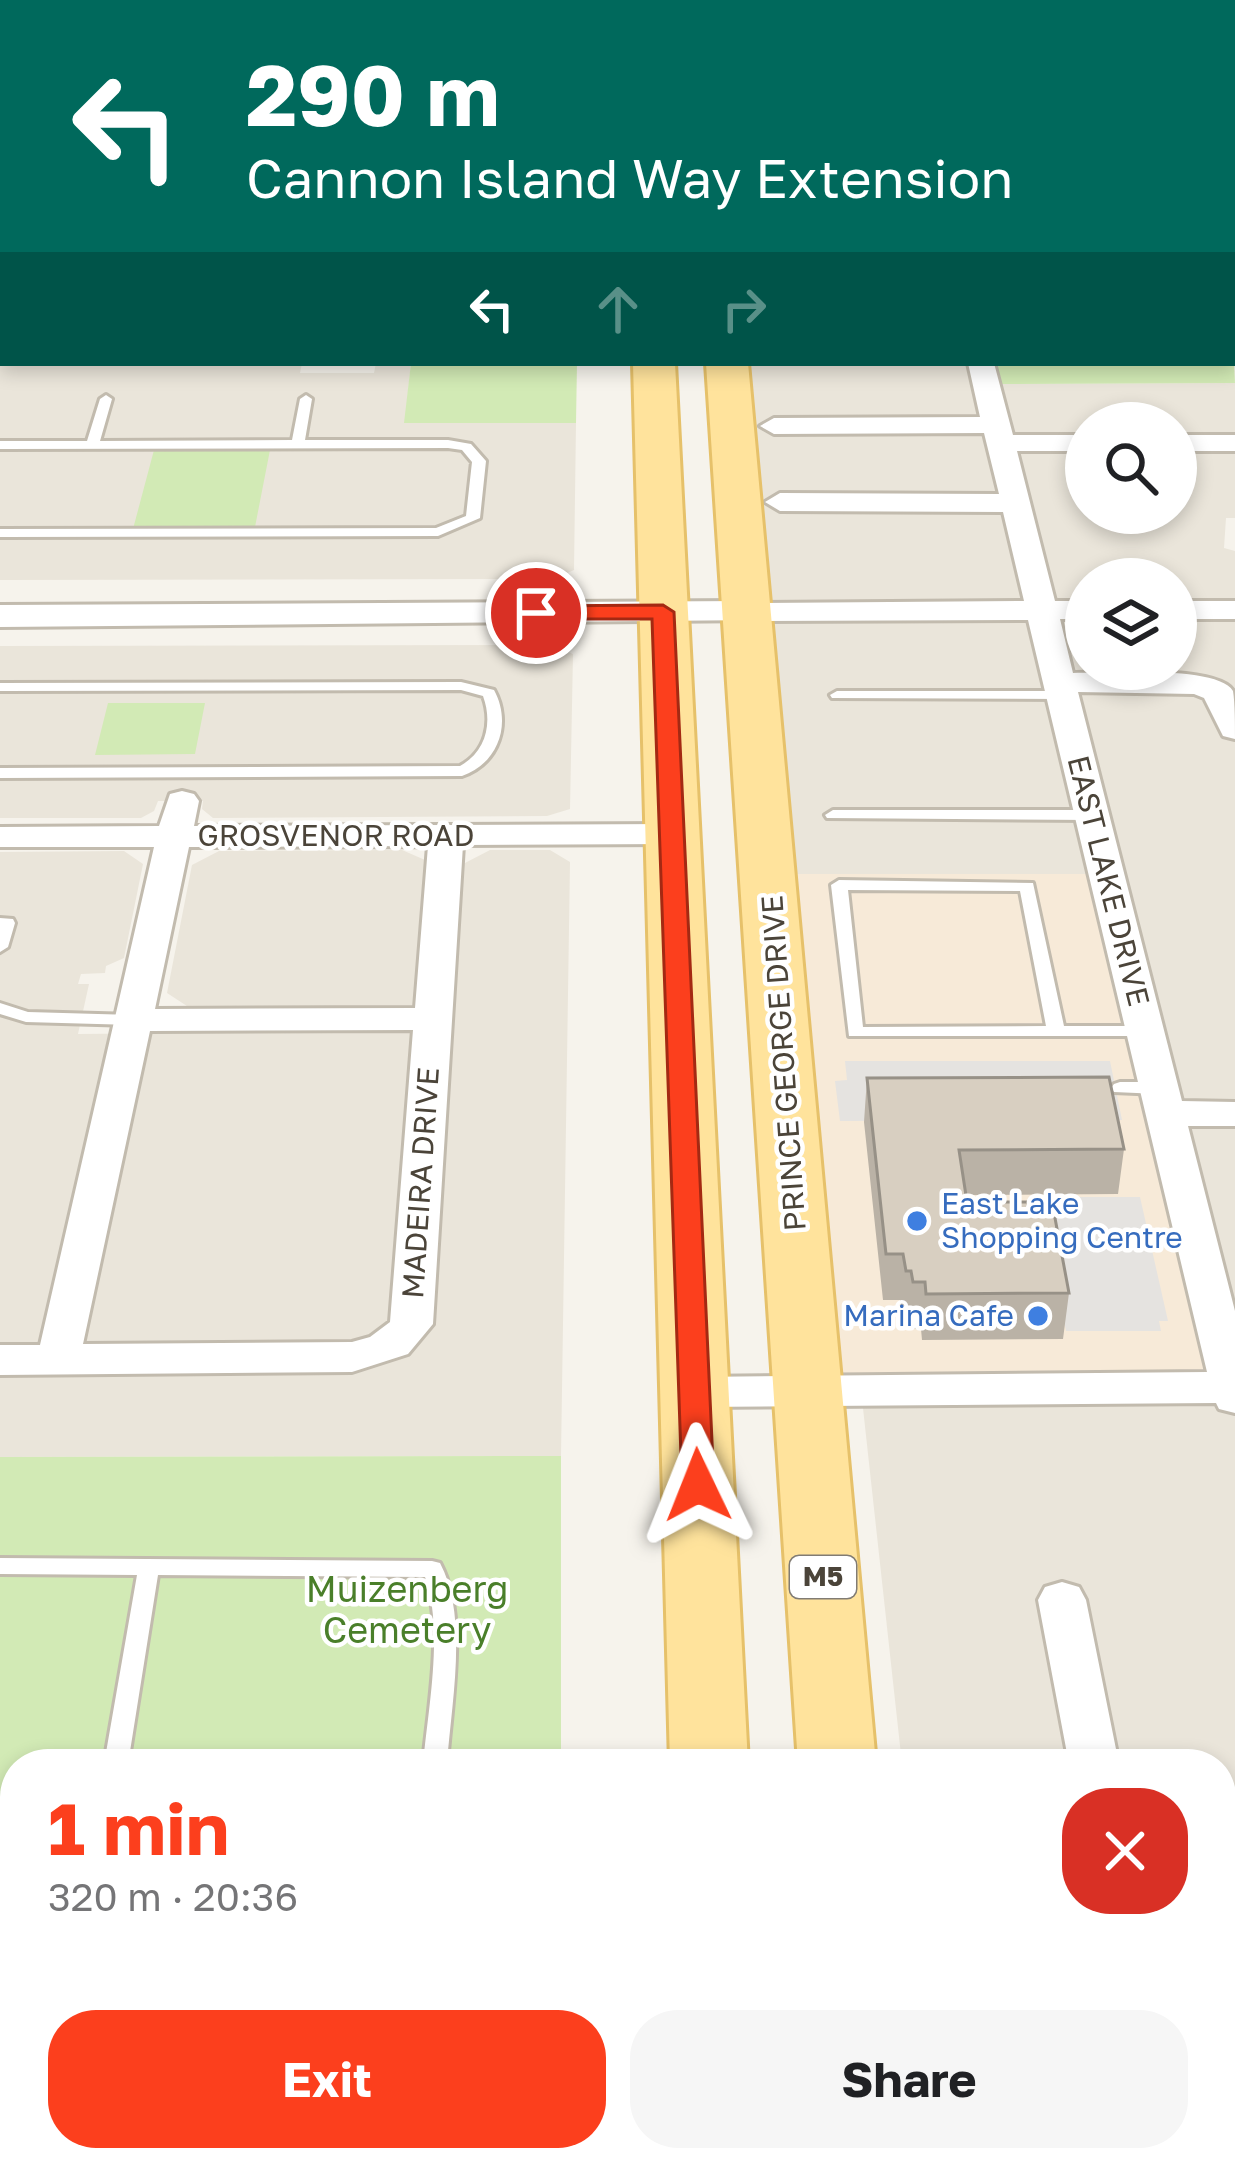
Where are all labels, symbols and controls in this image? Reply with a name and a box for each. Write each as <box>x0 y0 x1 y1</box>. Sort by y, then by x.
text: 290 m <box>246 44 500 144</box>
icon: left <box>48 48 204 204</box>
text: Cannon Island Way Extension <box>246 145 1013 210</box>
icon: left <box>459 276 525 342</box>
icon: ahead <box>585 276 651 342</box>
icon: right <box>711 276 777 342</box>
map controls <box>1065 402 1197 690</box>
button: search <box>1065 402 1197 534</box>
button: layers <box>1065 558 1197 690</box>
pin <box>485 562 587 664</box>
icon: arrive <box>503 580 569 646</box>
street label: EAST LAKE DRIVE <box>1060 752 1158 1010</box>
street label: GROSVENOR ROAD <box>198 817 474 853</box>
street label: PRINCE GEORGE DRIVE <box>753 894 813 1232</box>
street label: MADEIRA DRIVE <box>394 1066 446 1300</box>
place label: East Lake Shopping Centre <box>941 1185 1183 1255</box>
marker: East Lake Shopping Centre <box>904 1208 930 1234</box>
place label: Marina Cafe <box>843 1297 1014 1333</box>
marker: Marina Cafe <box>1025 1303 1051 1329</box>
position arrow <box>635 1422 761 1548</box>
road number: M5 <box>790 1556 856 1598</box>
park label: Muizenberg Cemetery <box>306 1567 508 1651</box>
text: 1 min <box>48 1784 229 1871</box>
button: close <box>1062 1788 1188 1914</box>
text: 320 m · 20:36 <box>48 1873 298 1920</box>
button: Exit <box>48 2010 606 2148</box>
button: Share <box>630 2010 1188 2148</box>

